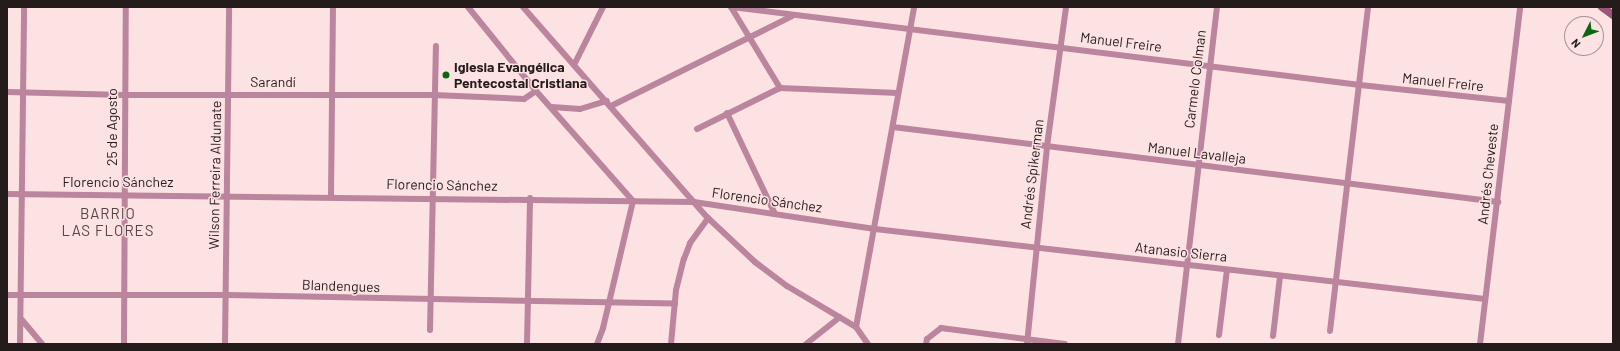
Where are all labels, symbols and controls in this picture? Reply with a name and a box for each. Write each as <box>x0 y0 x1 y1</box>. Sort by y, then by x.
north arrow <box>1564 16 1604 56</box>
street label: Manuel Freire <box>1079 29 1163 55</box>
street label: Carmelo Colman <box>1181 29 1209 129</box>
text: N <box>1568 37 1583 51</box>
place label: Iglesia Evangélica Pentecostal Cristiana <box>454 59 587 92</box>
street label: Manuel Freire <box>1401 69 1485 95</box>
marker: Iglesia Evangélica Pentecostal Cristiana <box>441 70 451 80</box>
street label: Sarandí <box>250 74 296 90</box>
street label: 25 de Agosto <box>104 88 120 166</box>
street label: Wilson Ferreira Aldunate <box>205 101 225 249</box>
street label: Andrés Spikerman <box>1017 118 1047 230</box>
street label: Andrés Cheveste <box>1474 123 1502 225</box>
street label: Manuel Lavalleja <box>1147 139 1247 167</box>
street label: Florencio Sánchez <box>62 174 174 190</box>
street label: Florencio Sánchez <box>386 176 498 194</box>
street label: Florencio Sánchez <box>711 184 823 216</box>
district label: BARRIO LAS FLORES <box>62 204 154 239</box>
street label: Atanasio Sierra <box>1134 239 1228 265</box>
street label: Blandengues <box>302 276 380 296</box>

